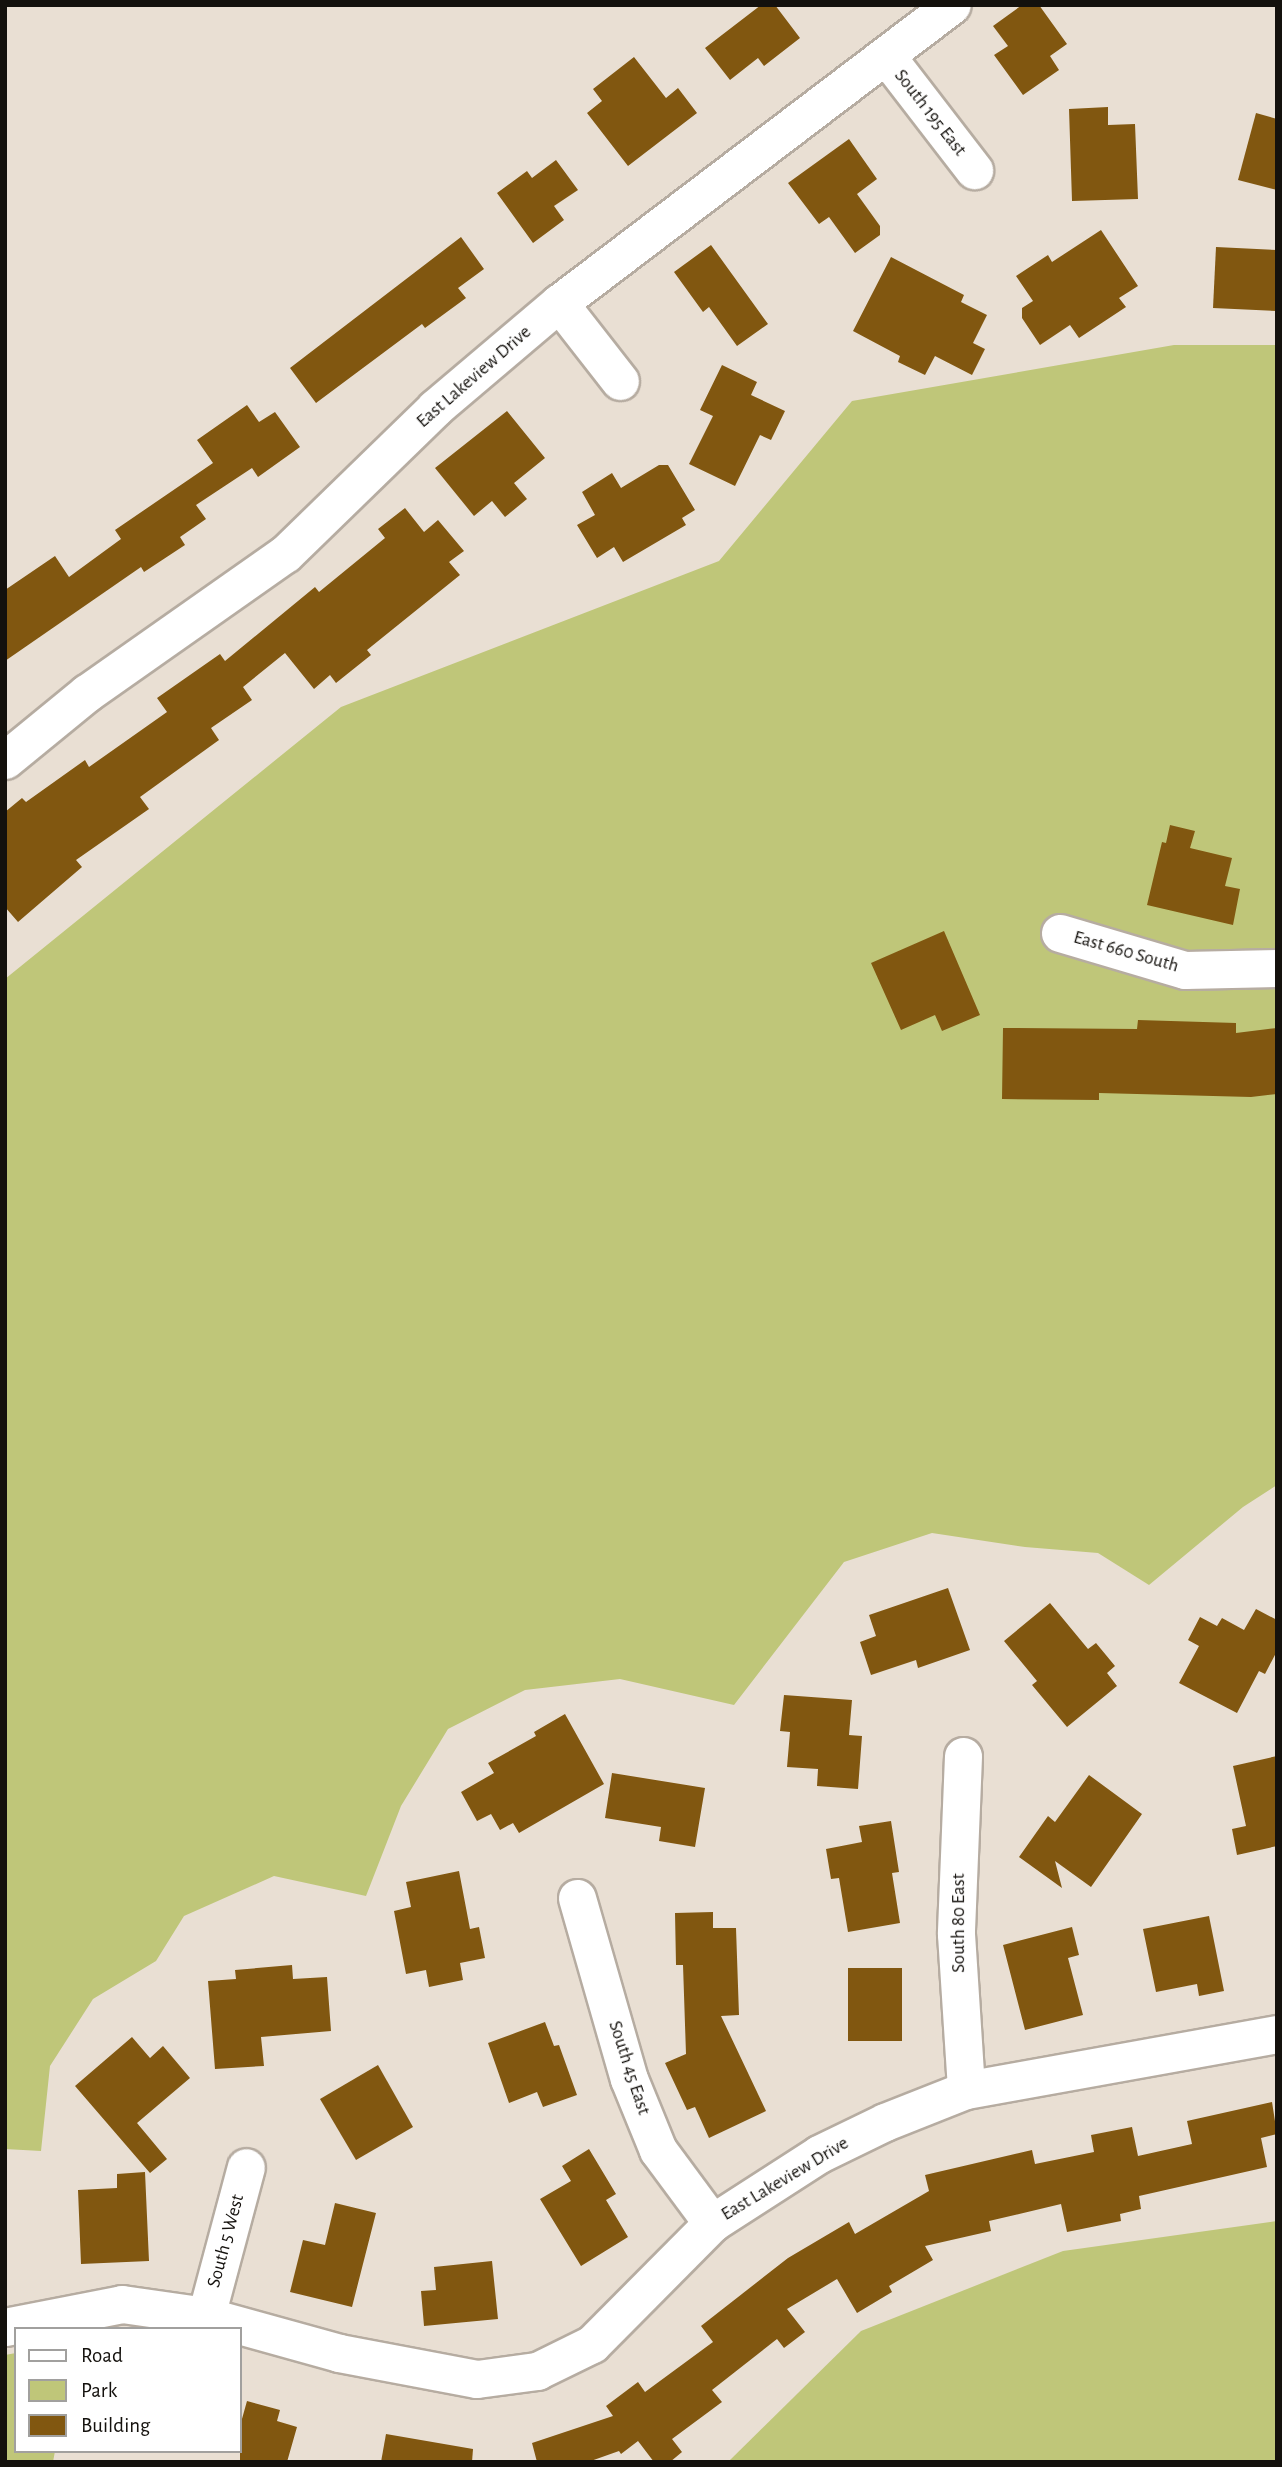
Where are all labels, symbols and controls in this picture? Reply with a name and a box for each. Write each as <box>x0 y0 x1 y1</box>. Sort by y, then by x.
street label: South 195 East <box>889 65 971 161</box>
street label: East Lakeview Drive <box>412 321 536 433</box>
street label: East 660 South <box>1071 926 1181 978</box>
street label: South 80 East <box>948 1873 970 1973</box>
street label: South 45 East <box>603 2018 655 2118</box>
street label: East Lakeview Drive <box>717 2132 853 2226</box>
street label: South 5 West <box>203 2192 249 2290</box>
legend <box>14 2327 242 2453</box>
text: Road <box>81 2345 123 2366</box>
text: Park <box>81 2380 117 2401</box>
text: Building <box>81 2415 150 2436</box>

